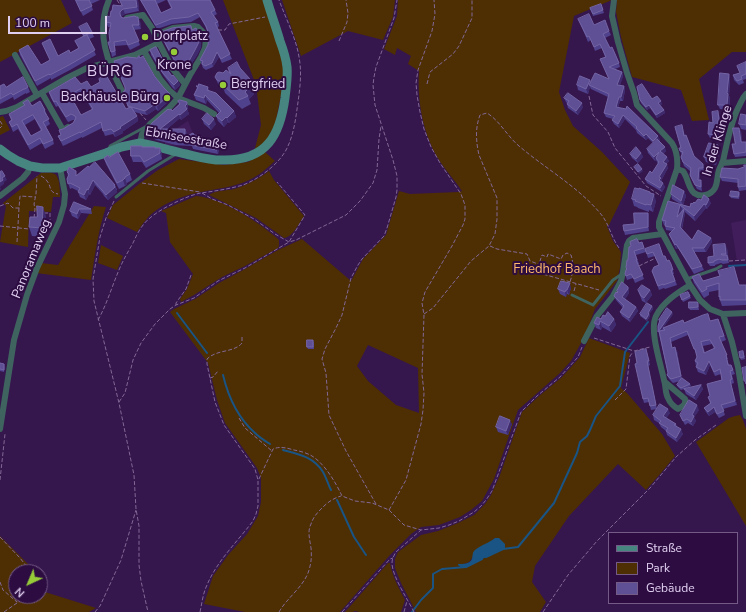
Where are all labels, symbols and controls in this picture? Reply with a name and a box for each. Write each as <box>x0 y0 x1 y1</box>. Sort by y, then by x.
scale bar <box>10 8 109 34</box>
text: 100 m <box>15 15 50 31</box>
place label: Dorfplatz <box>153 29 208 45</box>
marker: Dorfplatz <box>140 32 150 42</box>
marker: Krone <box>169 47 179 57</box>
place label: Krone <box>157 58 191 74</box>
district label: BÜRG <box>87 63 133 81</box>
place label: Bergfried <box>231 77 285 93</box>
marker: Bergfried <box>218 80 228 90</box>
place label: Backhäusle Bürg <box>61 90 159 106</box>
marker: Backhäusle Bürg <box>162 93 172 103</box>
street label: In der Klinge <box>700 104 736 178</box>
street label: Ebniseestraße <box>144 124 228 154</box>
street label: Panoramaweg <box>9 217 55 301</box>
park label: Friedhof Baach <box>513 262 601 278</box>
legend <box>608 532 738 604</box>
text: Straße <box>646 540 682 556</box>
text: Park <box>646 560 670 576</box>
north arrow <box>8 564 48 604</box>
text: Gebäude <box>646 580 695 596</box>
text: N <box>12 584 28 601</box>

